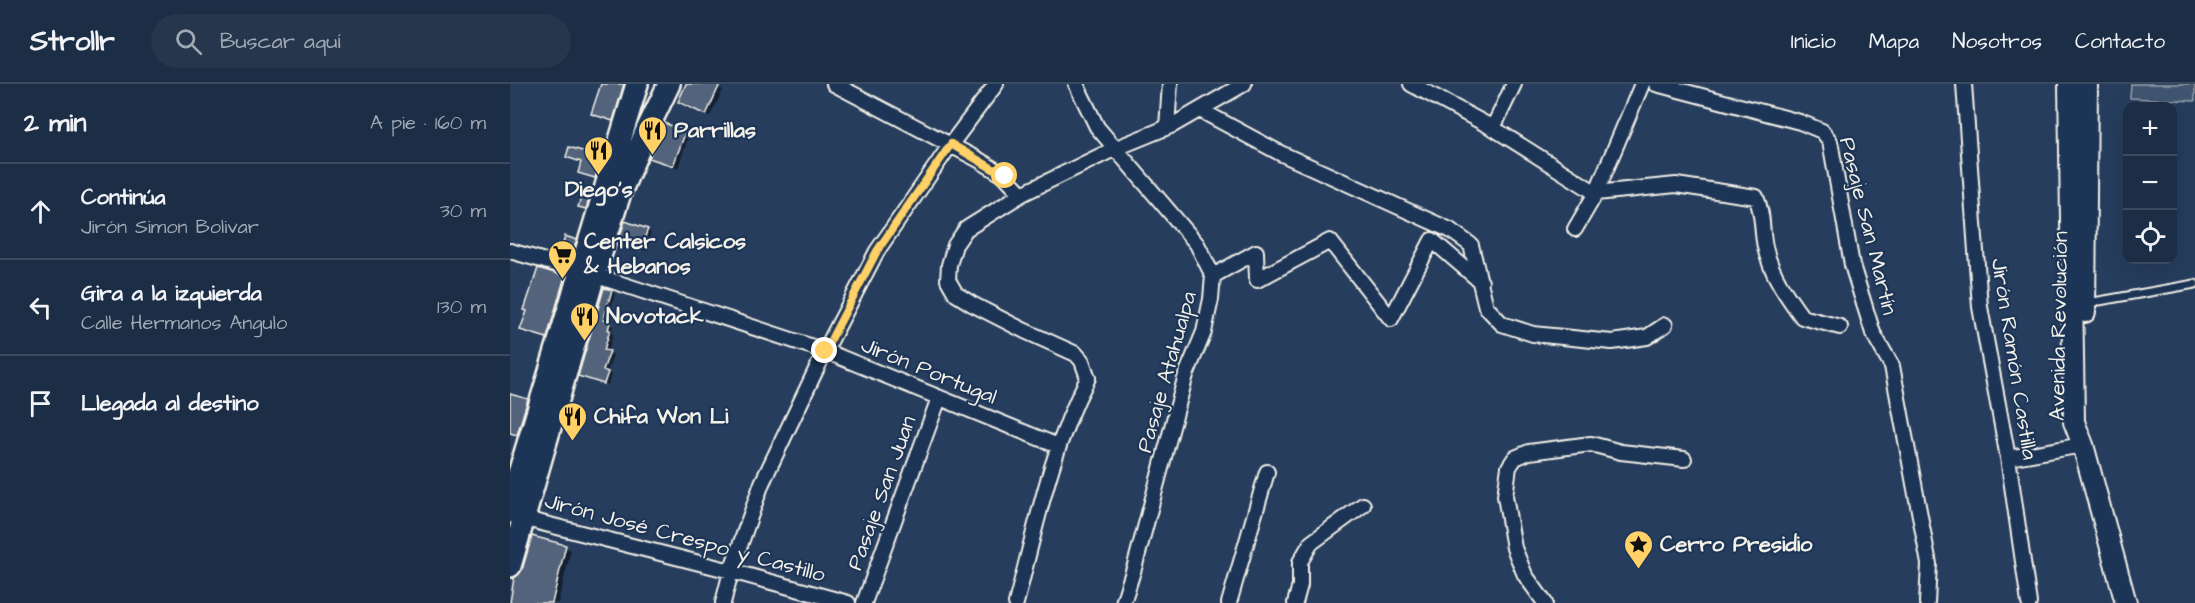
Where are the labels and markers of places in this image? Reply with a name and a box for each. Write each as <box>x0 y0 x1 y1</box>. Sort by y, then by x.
restaurant icon: Parrillas <box>637 114 669 156</box>
place label: Parrillas <box>674 115 756 146</box>
restaurant icon: Diego's <box>583 134 615 176</box>
place label: Diego's <box>565 174 633 206</box>
place label: Center Calsicos & Hebanos <box>583 226 746 282</box>
supermarket icon: Center Calsicos & Hebanos <box>547 238 579 280</box>
restaurant icon: Novotack <box>569 300 601 342</box>
place label: Novotack <box>606 301 704 332</box>
restaurant icon: Chifa Won Li <box>557 400 589 442</box>
place label: Chifa Won Li <box>594 401 729 432</box>
place icon: Cerro Presidio <box>1623 528 1655 570</box>
place label: Cerro Presidio <box>1660 529 1813 560</box>

